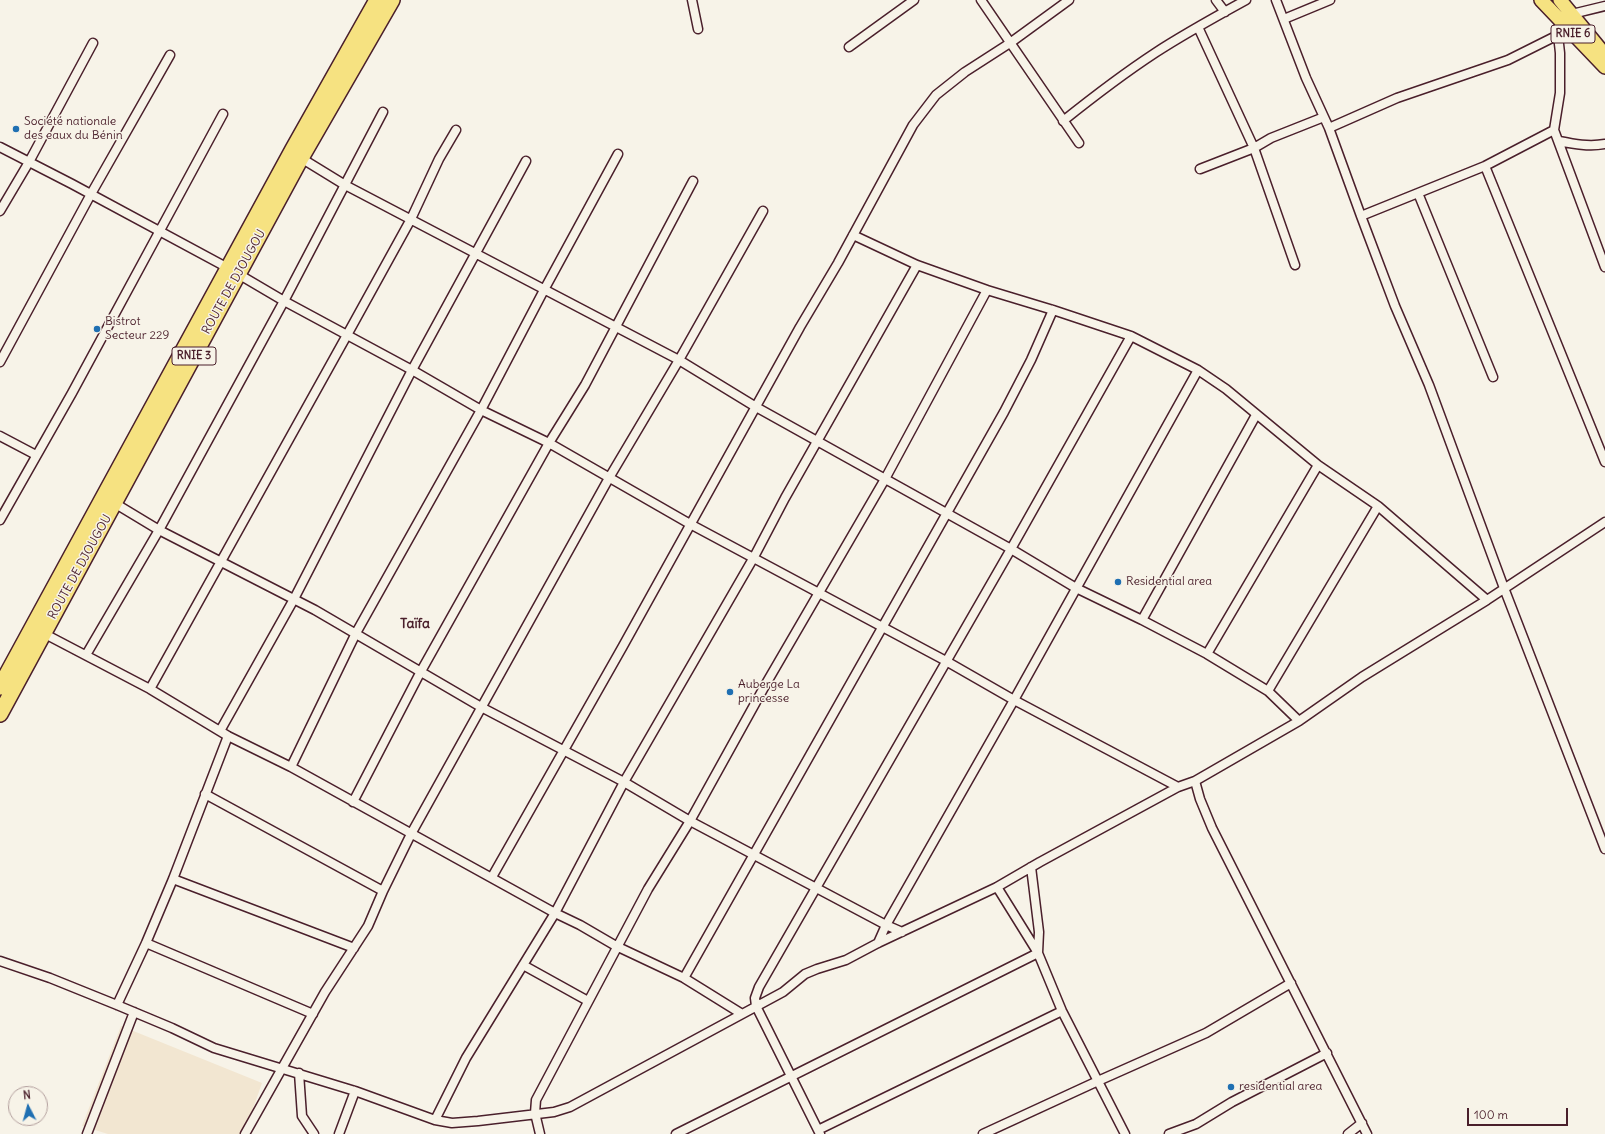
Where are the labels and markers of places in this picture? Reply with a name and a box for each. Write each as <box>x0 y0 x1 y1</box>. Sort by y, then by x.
place label: Société nationale des eaux du Bénin <box>24 115 123 143</box>
marker: Société nationale des eaux du Bénin <box>11 124 21 134</box>
place label: Bistrot Secteur 229 <box>105 315 169 343</box>
marker: Bistrot Secteur 229 <box>92 324 102 334</box>
place label: Residential area <box>1126 575 1212 589</box>
marker: Residential area <box>1113 577 1123 587</box>
place label: Auberge La princesse <box>738 678 800 706</box>
marker: Auberge La princesse <box>725 687 735 697</box>
place label: residential area <box>1239 1080 1322 1094</box>
marker: residential area <box>1226 1082 1236 1092</box>

